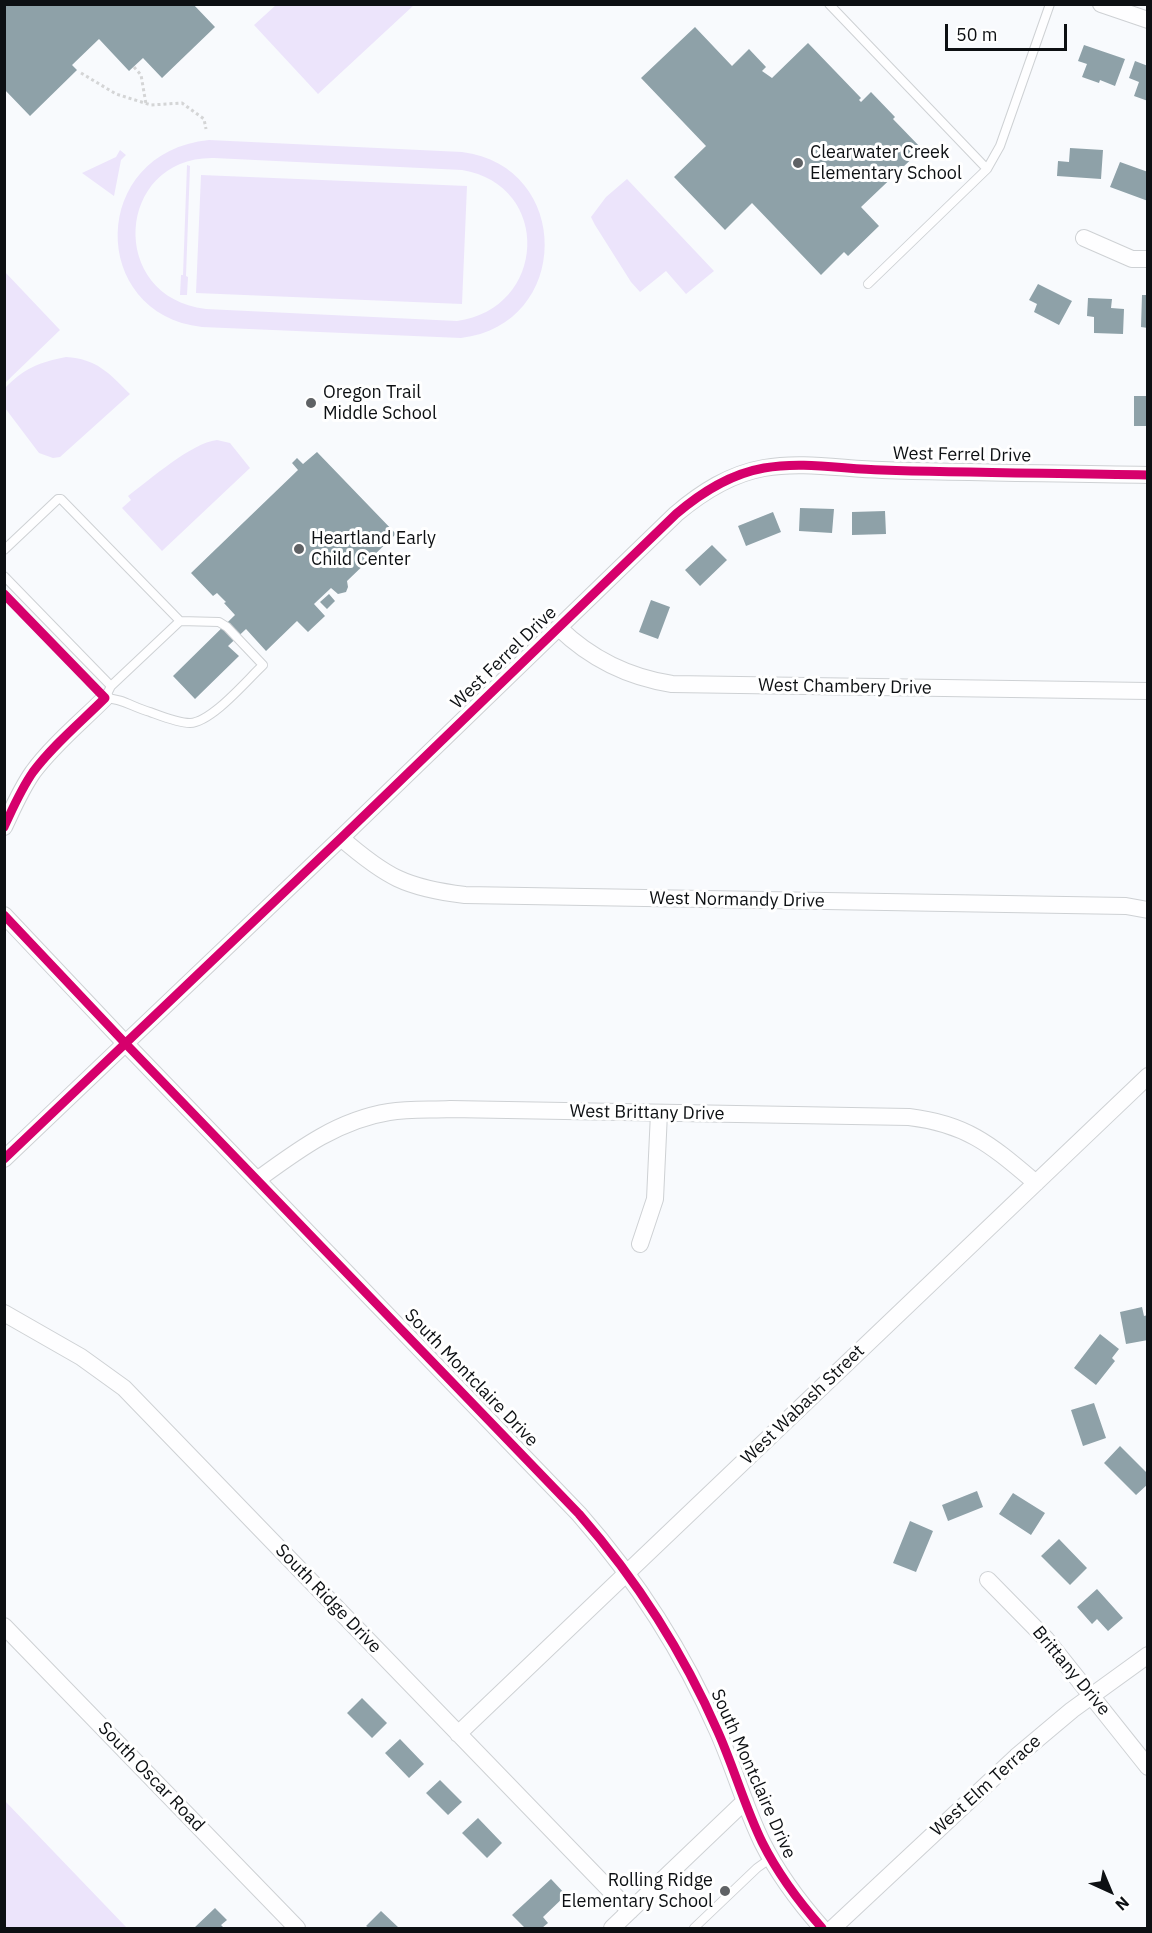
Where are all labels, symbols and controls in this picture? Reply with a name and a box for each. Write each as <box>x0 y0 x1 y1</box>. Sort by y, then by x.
scale bar <box>948 12 1070 50</box>
text: 50 m <box>956 23 998 46</box>
place label: Clearwater Creek Elementary School <box>810 142 962 184</box>
marker: Clearwater Creek Elementary School <box>791 156 805 170</box>
place label: Oregon Trail Middle School <box>323 382 437 424</box>
marker: Oregon Trail Middle School <box>304 396 318 410</box>
street label: West Ferrel Drive <box>893 443 1031 467</box>
place label: Heartland Early Child Center <box>311 528 436 570</box>
marker: Heartland Early Child Center <box>292 542 306 556</box>
street label: West Ferrel Drive <box>447 602 561 714</box>
street label: West Chambery Drive <box>758 675 932 699</box>
street label: West Normandy Drive <box>649 888 825 912</box>
street label: West Brittany Drive <box>569 1101 725 1125</box>
street label: South Montclaire Drive <box>400 1305 542 1451</box>
street label: West Wabash Street <box>737 1341 869 1469</box>
street label: South Ridge Drive <box>270 1540 386 1658</box>
street label: Brittany Drive <box>1027 1622 1115 1720</box>
street label: South Montclaire Drive <box>706 1686 800 1862</box>
street label: South Oscar Road <box>93 1718 209 1836</box>
street label: West Elm Terrace <box>926 1731 1046 1841</box>
north arrow <box>1080 1861 1140 1921</box>
place label: Rolling Ridge Elementary School <box>561 1870 713 1912</box>
marker: Rolling Ridge Elementary School <box>718 1884 732 1898</box>
text: N <box>1111 1893 1134 1915</box>

